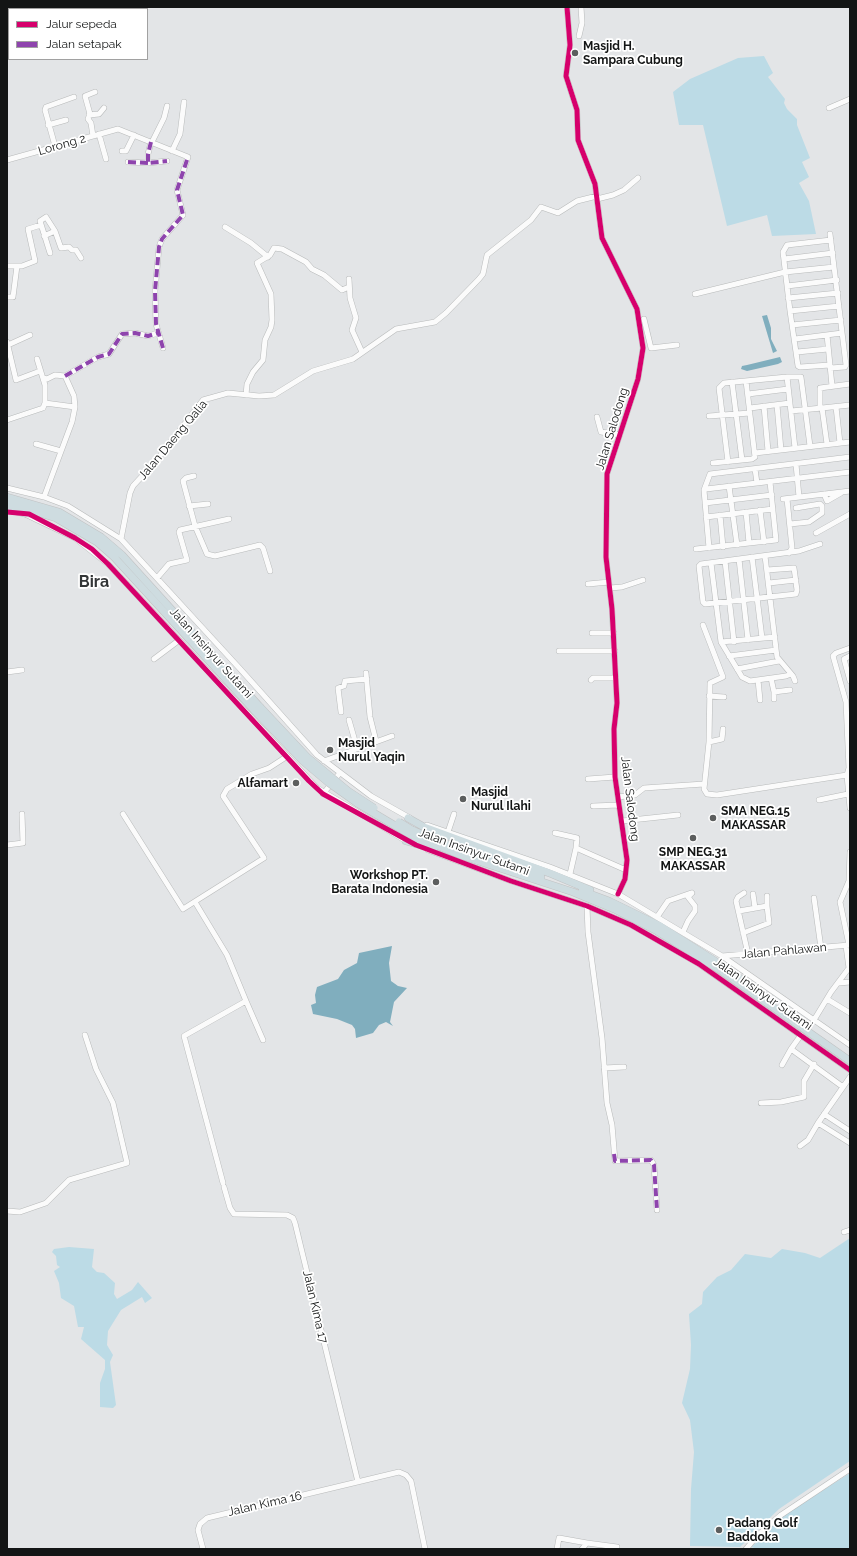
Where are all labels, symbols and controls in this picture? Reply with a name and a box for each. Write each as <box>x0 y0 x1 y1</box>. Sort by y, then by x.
legend <box>8 8 148 60</box>
text: Jalur sepeda <box>46 17 117 31</box>
text: Jalan setapak <box>46 37 122 51</box>
place label: Masjid H. Sampara Cubung <box>583 39 683 67</box>
marker: Masjid H. Sampara Cubung <box>570 48 580 58</box>
street label: Lorong 2 <box>37 131 87 159</box>
street label: Jalan Salodong <box>593 386 631 472</box>
street label: Jalan Daeng Qalia <box>135 397 211 483</box>
district label: Bira <box>79 572 109 592</box>
street label: Jalan Insinyur Sutami <box>167 605 255 701</box>
place label: Masjid Nurul Yaqin <box>338 736 405 764</box>
marker: Masjid Nurul Yaqin <box>325 745 335 755</box>
street label: Jalan Salodong <box>618 756 642 842</box>
place label: Alfamart <box>238 776 288 790</box>
marker: Alfamart <box>291 778 301 788</box>
place label: Masjid Nurul Ilahi <box>471 785 531 813</box>
marker: Masjid Nurul Ilahi <box>458 794 468 804</box>
place label: SMA NEG.15 MAKASSAR <box>721 804 790 832</box>
marker: SMA NEG.15 MAKASSAR <box>708 813 718 823</box>
street label: Jalan Insinyur Sutami <box>417 825 531 879</box>
marker: SMP NEG.31 MAKASSAR <box>688 833 698 843</box>
place label: SMP NEG.31 MAKASSAR <box>659 845 727 873</box>
place label: Workshop PT. Barata Indonesia <box>331 868 428 896</box>
marker: Workshop PT. Barata Indonesia <box>431 877 441 887</box>
street label: Jalan Pahlawan <box>741 940 827 962</box>
street label: Jalan Insinyur Sutami <box>711 955 815 1033</box>
street label: Jalan Kima 17 <box>300 1269 330 1345</box>
street label: Jalan Kima 16 <box>227 1489 303 1519</box>
place label: Padang Golf Baddoka <box>727 1516 798 1544</box>
marker: Padang Golf Baddoka <box>714 1525 724 1535</box>

